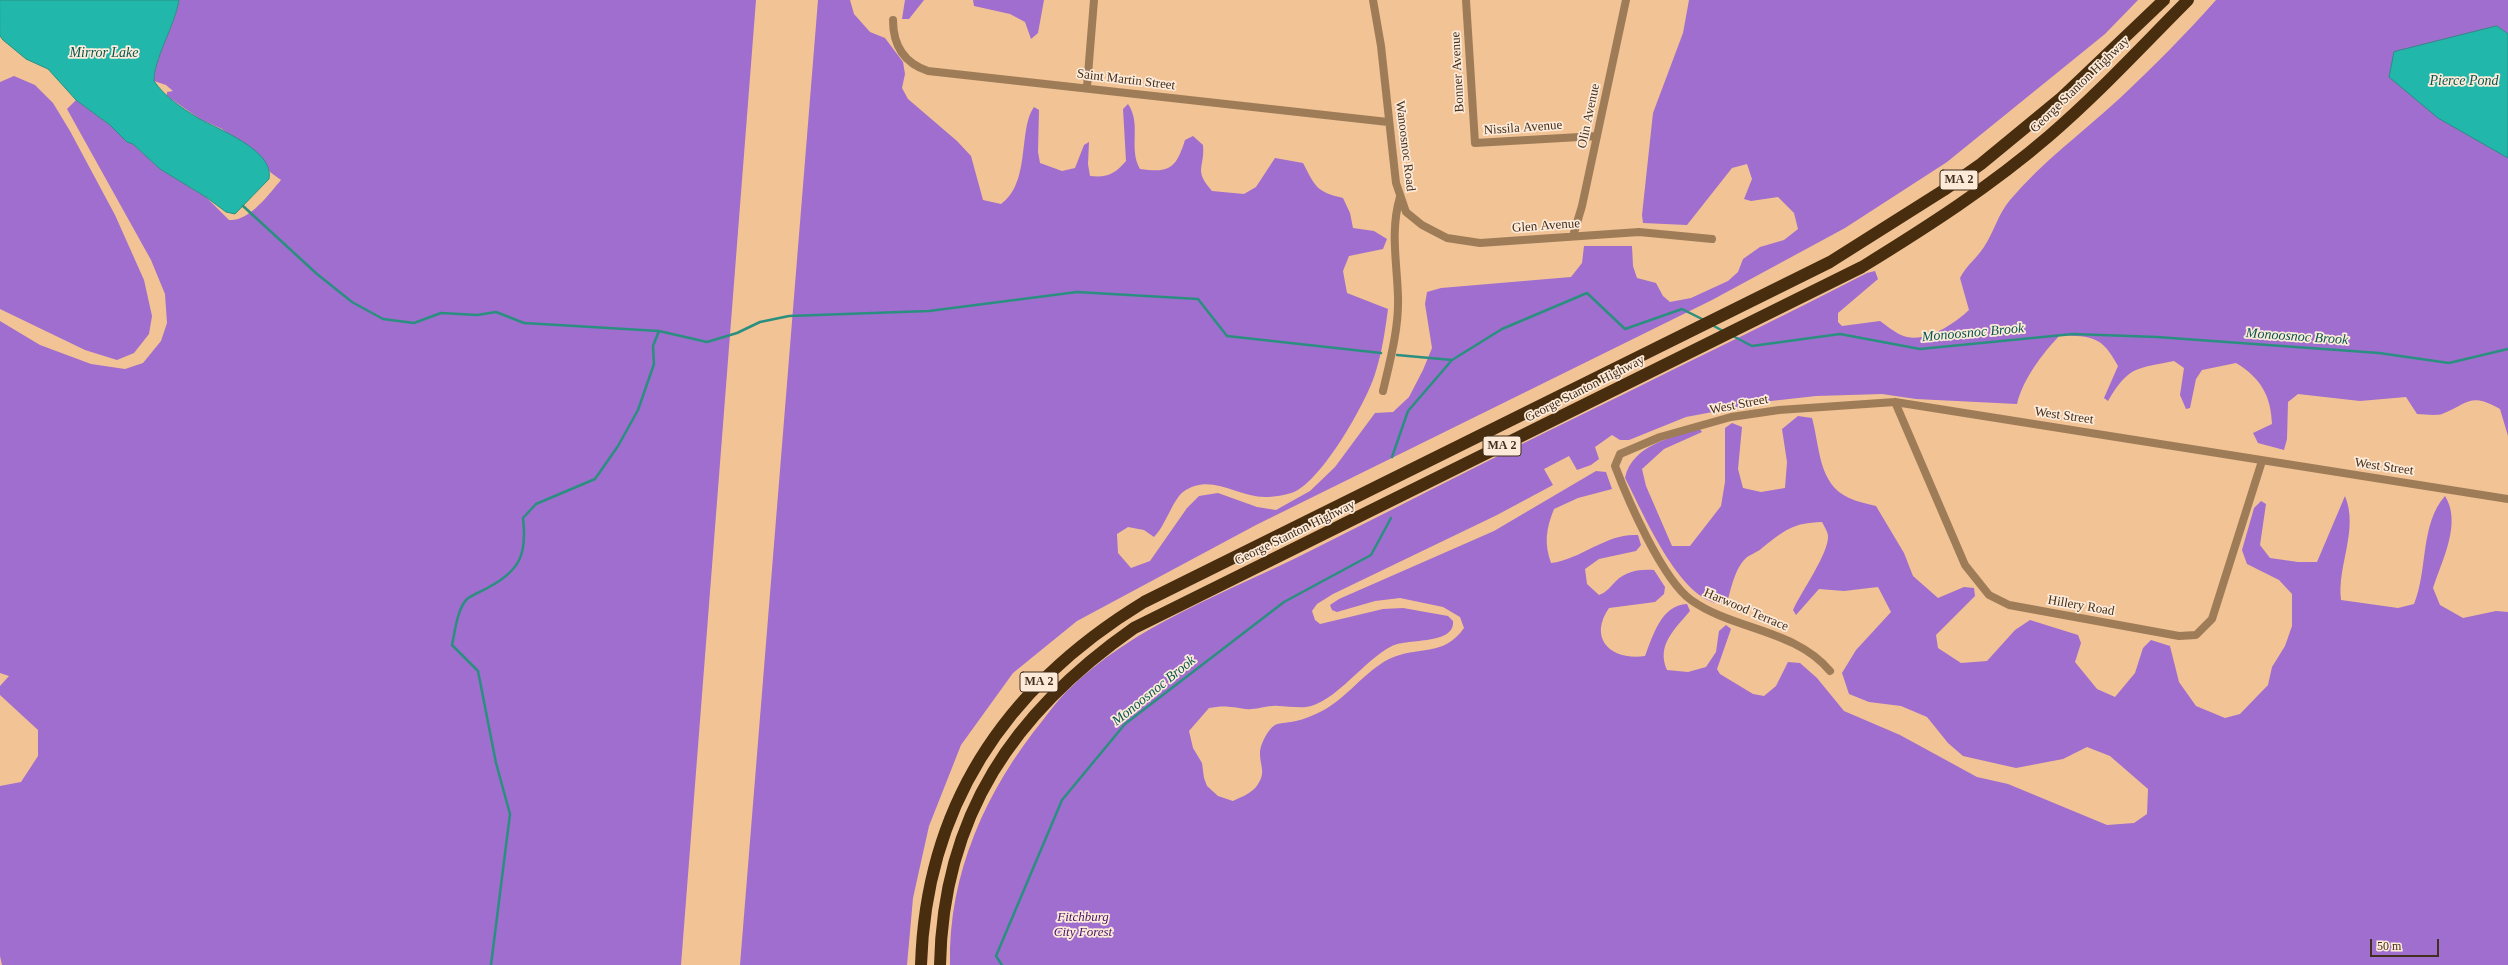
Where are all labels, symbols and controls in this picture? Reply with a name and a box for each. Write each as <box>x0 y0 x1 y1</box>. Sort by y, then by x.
street label: Bonner Avenue <box>1448 31 1468 113</box>
street label: George Stanton Highway <box>2027 34 2133 136</box>
water label: Mirror Lake <box>69 45 139 61</box>
street label: Saint Martin Street <box>1076 66 1176 94</box>
water label: Pierce Pond <box>2429 73 2499 89</box>
street label: Olin Avenue <box>1575 82 1603 150</box>
street label: Wanoosnoc Road <box>1392 100 1418 192</box>
street label: Nissila Avenue <box>1483 117 1563 139</box>
road number: MA 2 <box>1940 170 1978 190</box>
street label: Glen Avenue <box>1512 216 1580 236</box>
water label: Monoosnoc Brook <box>1921 320 2025 346</box>
water label: Monoosnoc Brook <box>2245 325 2349 349</box>
street label: George Stanton Highway <box>1523 352 1647 426</box>
street label: West Street <box>1708 392 1770 418</box>
street label: West Street <box>2034 404 2094 428</box>
road number: MA 2 <box>1483 436 1521 456</box>
street label: West Street <box>2354 455 2414 479</box>
street label: George Stanton Highway <box>1232 497 1358 569</box>
street label: Harwood Terrace <box>1701 585 1791 635</box>
street label: Hillery Road <box>2046 592 2116 620</box>
water label: Monoosnoc Brook <box>1109 652 1199 730</box>
road number: MA 2 <box>1020 672 1058 692</box>
park label: Fitchburg City Forest <box>1054 910 1112 941</box>
scale bar <box>2372 931 2441 957</box>
text: 50 m <box>2377 939 2401 953</box>

